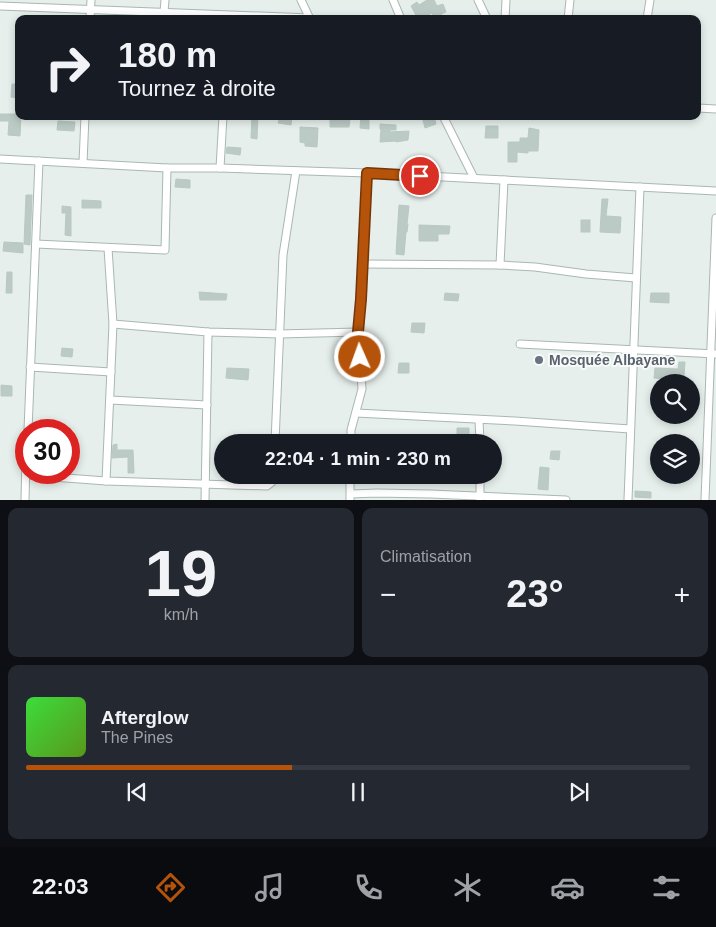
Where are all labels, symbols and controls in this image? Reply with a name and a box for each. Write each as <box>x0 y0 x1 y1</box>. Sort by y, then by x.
icon: right <box>35 35 100 100</box>
text: 180 m <box>118 35 217 74</box>
text: Tournez à droite <box>118 76 276 101</box>
pin <box>399 155 441 197</box>
icon: arrive <box>406 162 434 190</box>
position arrow <box>333 330 385 382</box>
place label: Mosquée Albayane <box>549 352 676 368</box>
marker: Mosquée Albayane <box>533 354 545 366</box>
map controls <box>650 374 700 484</box>
button: search <box>650 374 700 424</box>
speed limit sign: 30 <box>15 419 80 484</box>
button: layers <box>650 434 700 484</box>
text: 22:04 · 1 min · 230 m <box>265 448 451 469</box>
text: 19 <box>145 537 217 610</box>
text: Climatisation <box>380 548 472 565</box>
text: 23° <box>506 573 564 615</box>
text: − <box>380 579 396 610</box>
text: + <box>674 579 690 610</box>
text: km/h <box>164 606 198 623</box>
text: Afterglow <box>101 707 189 728</box>
text: The Pines <box>101 729 173 746</box>
icon: previous <box>123 778 151 806</box>
icon: pause <box>344 778 372 806</box>
icon: next <box>565 778 593 806</box>
icon: directions <box>153 870 188 905</box>
icon: music <box>252 870 287 905</box>
icon: phone <box>351 870 386 905</box>
icon: climate <box>450 870 485 905</box>
icon: car <box>550 870 585 905</box>
icon: filters <box>649 870 684 905</box>
text: 22:03 <box>32 874 88 899</box>

